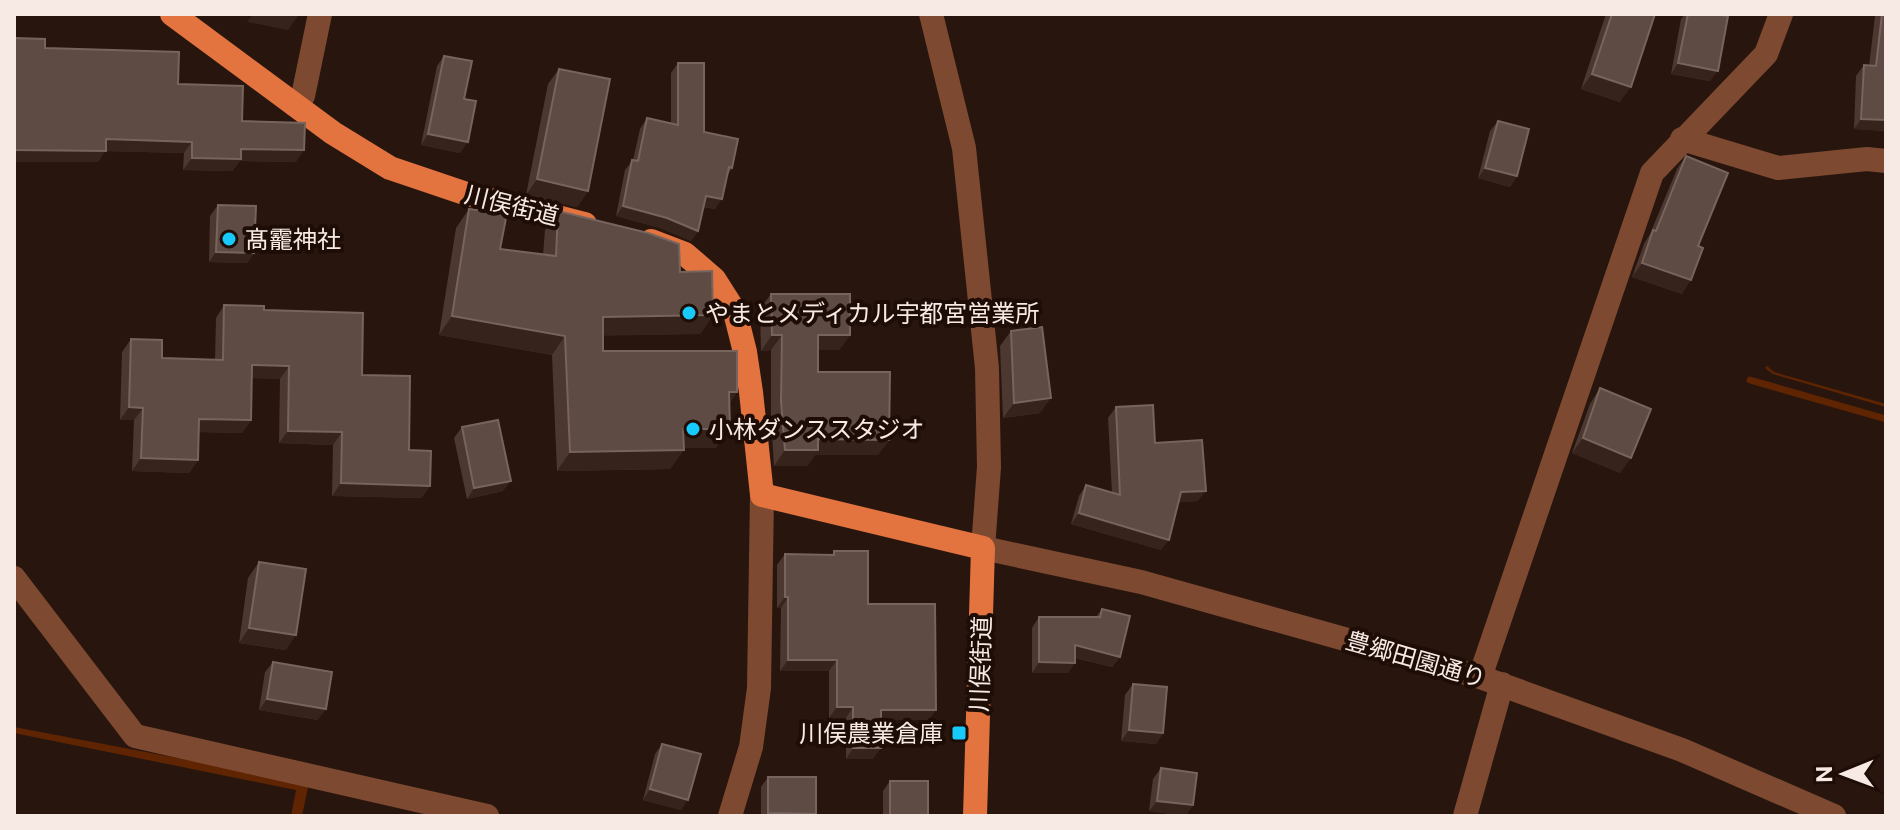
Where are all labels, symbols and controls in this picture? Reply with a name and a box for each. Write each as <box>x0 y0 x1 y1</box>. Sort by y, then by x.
street label: 川俣街道 <box>462 180 562 230</box>
place label: 髙靇神社 <box>245 225 341 253</box>
marker: 髙靇神社 <box>220 230 238 248</box>
place label: やまとメディカル宇都宮営業所 <box>705 299 1039 327</box>
marker: やまとメディカル宇都宮営業所 <box>680 304 698 322</box>
place label: 小林ダンススタジオ <box>709 415 925 443</box>
marker: 小林ダンススタジオ <box>684 420 702 438</box>
street label: 川俣街道 <box>964 616 996 712</box>
street label: 豊郷田園通り <box>1343 626 1489 692</box>
place label: 川俣農業倉庫 <box>799 719 943 747</box>
marker: 川俣農業倉庫 <box>950 724 968 742</box>
north arrow <box>1804 734 1884 814</box>
text: N <box>1811 766 1837 783</box>

